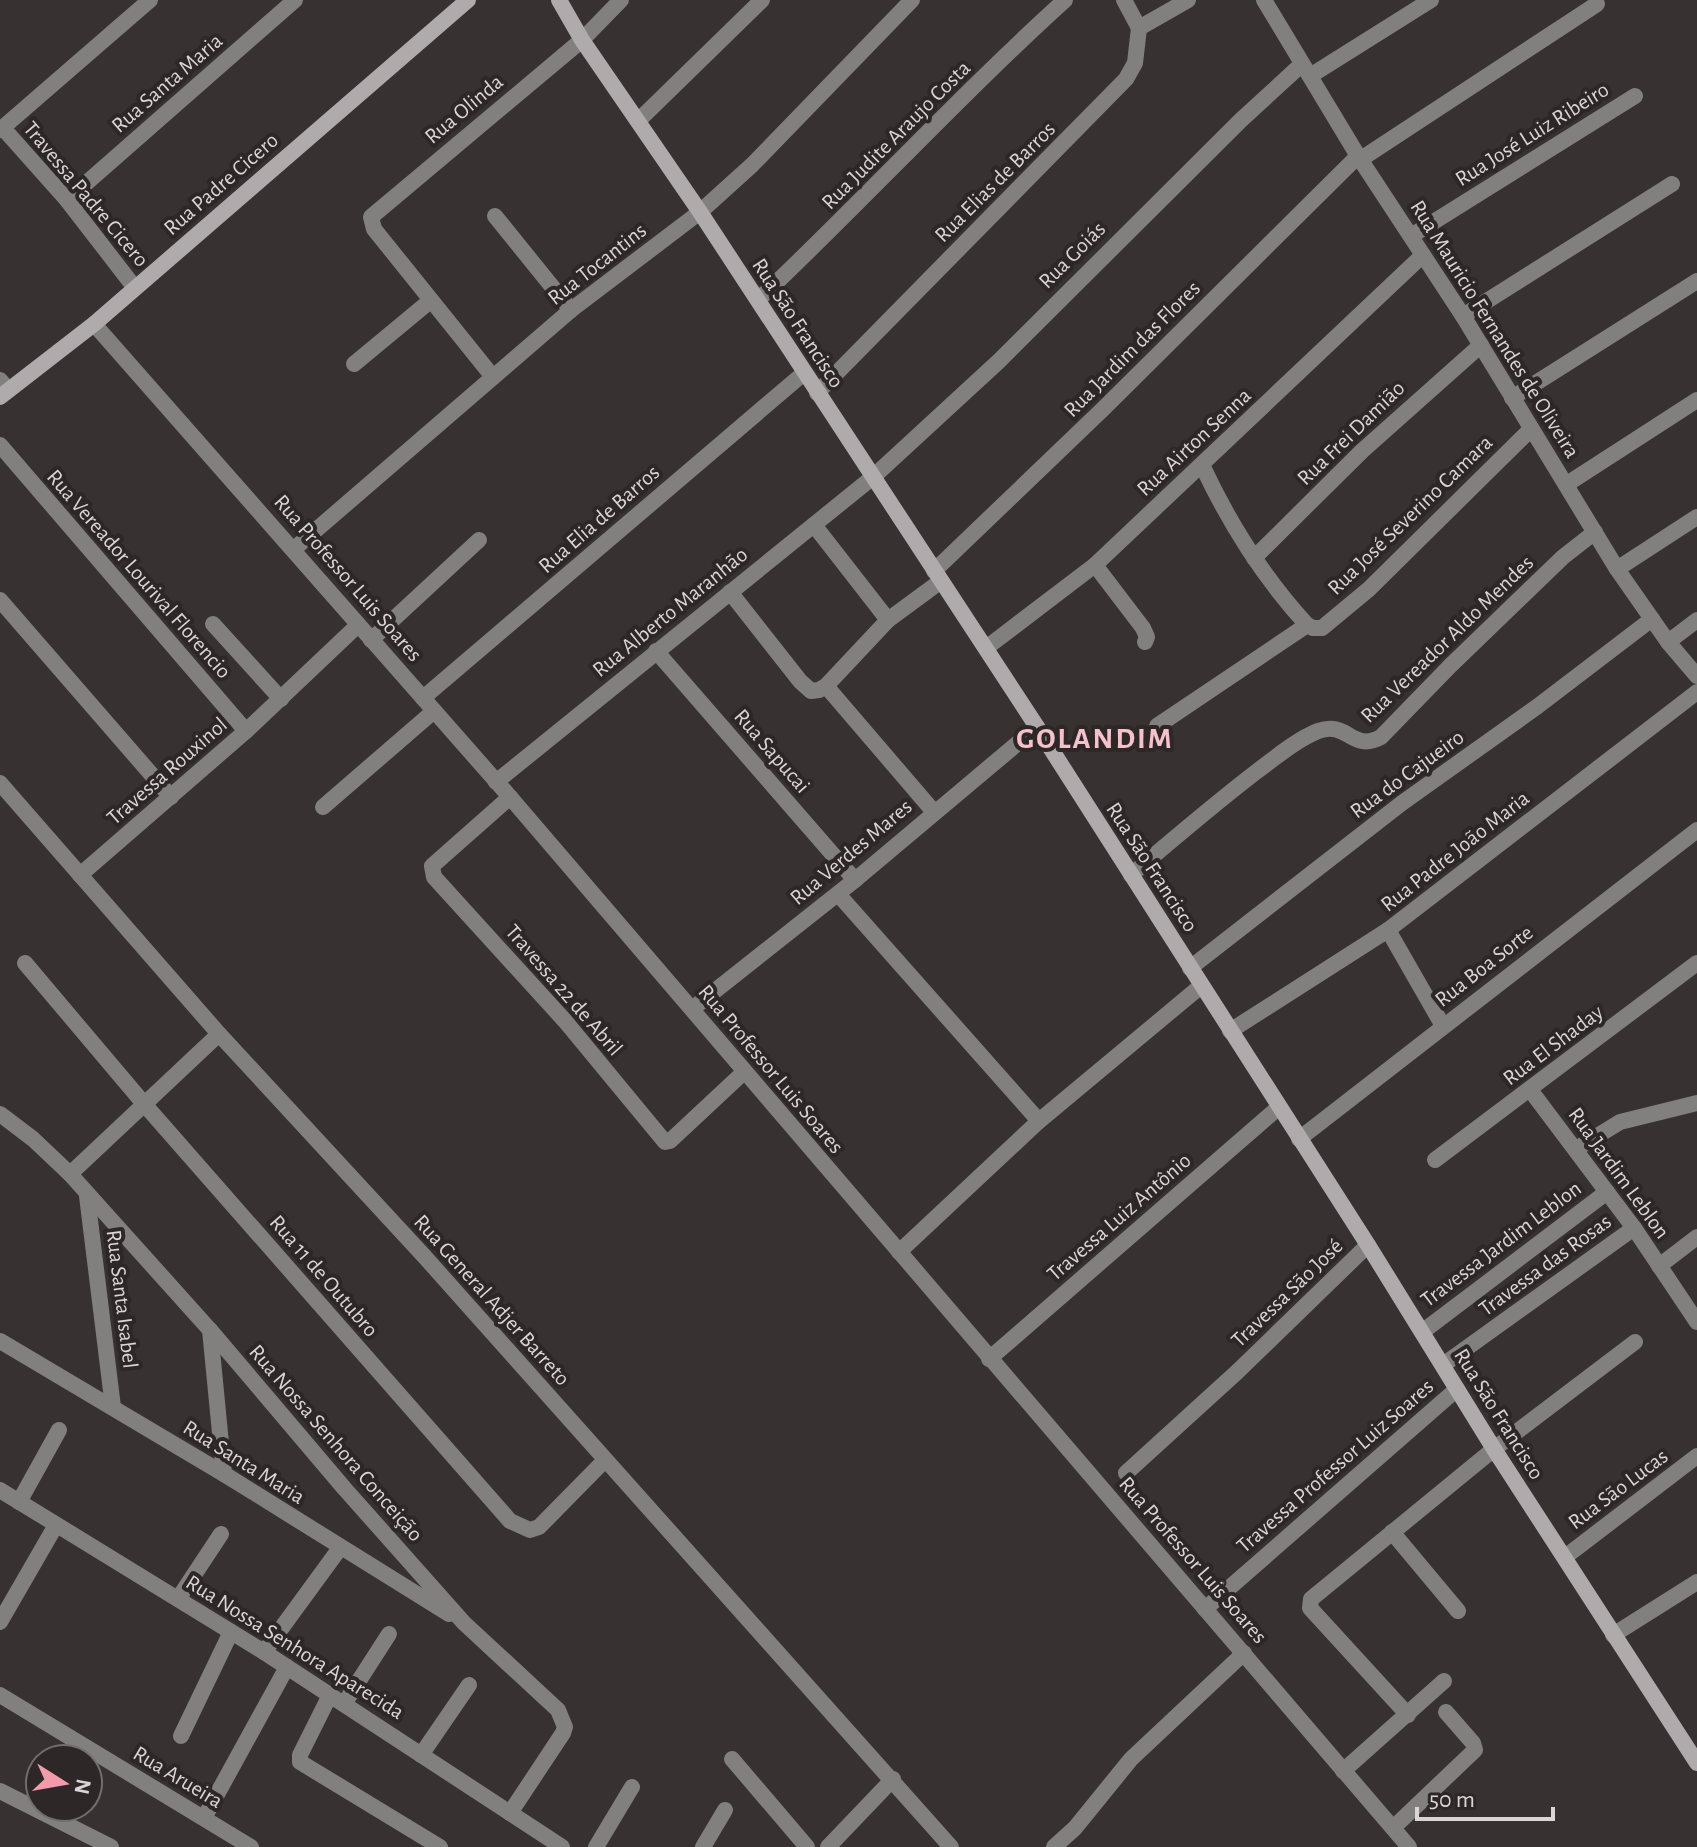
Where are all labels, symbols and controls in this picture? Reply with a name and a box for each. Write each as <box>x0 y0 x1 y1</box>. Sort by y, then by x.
street label: Rua Santa Maria <box>108 29 226 137</box>
street label: Rua Judite Araujo Costa <box>818 57 974 213</box>
street label: Rua Olinda <box>421 70 507 148</box>
street label: Rua José Luiz Ribeiro <box>1451 78 1613 190</box>
street label: Travessa Padre Cicero <box>19 117 153 271</box>
street label: Rua Elias de Barros <box>931 118 1059 246</box>
street label: Rua Padre Cicero <box>160 129 282 239</box>
street label: Rua Mauricio Fernandes de Oliveira <box>1406 196 1584 462</box>
street label: Rua Goiás <box>1035 218 1109 292</box>
street label: Rua Tocantins <box>544 219 650 309</box>
street label: Rua São Francisco <box>748 254 848 392</box>
street label: Rua Jardim das Flores <box>1060 277 1204 421</box>
street label: Rua Frei Damião <box>1293 377 1409 489</box>
street label: Rua Airton Senna <box>1133 384 1255 500</box>
street label: Rua José Severino Camara <box>1323 431 1497 599</box>
street label: Rua Elia de Barros <box>534 461 664 577</box>
street label: Rua Vereador Lourival Florencio <box>43 465 235 683</box>
street label: Rua Professor Luis Soares <box>270 490 426 666</box>
street label: Rua Alberto Maranhão <box>588 543 752 681</box>
street label: Rua Vereador Aldo Mendes <box>1356 551 1538 727</box>
street label: Rua Sapucai <box>730 705 814 797</box>
street label: Travessa Rouxinol <box>103 713 231 829</box>
district label: GOLANDIM <box>1016 724 1174 754</box>
street label: Rua do Cajueiro <box>1346 726 1468 822</box>
street label: Rua Padre João Maria <box>1377 786 1533 916</box>
street label: Rua Verdes Mares <box>786 795 916 909</box>
street label: Rua São Francisco <box>1102 798 1202 936</box>
street label: Travessa 22 de Abril <box>501 920 627 1060</box>
street label: Rua Boa Sorte <box>1431 921 1537 1011</box>
street label: Rua Professor Luis Soares <box>694 980 848 1158</box>
street label: Rua El Shaday <box>1499 1000 1608 1090</box>
street label: Rua Jardim Leblon <box>1564 1104 1674 1242</box>
street label: Travessa Luiz Antônio <box>1043 1149 1195 1285</box>
street label: Travessa Jardim Leblon <box>1417 1177 1585 1311</box>
street label: Rua General Adjer Barreto <box>410 1210 574 1390</box>
street label: Travessa das Rosas <box>1475 1210 1615 1320</box>
street label: Rua 11 de Outubro <box>265 1211 383 1341</box>
street label: Rua Santa Isabel <box>103 1228 141 1370</box>
street label: Travessa São José <box>1227 1235 1347 1351</box>
street label: Rua Nossa Senhora Conceição <box>245 1341 427 1545</box>
street label: Rua São Francisco <box>1450 1345 1548 1483</box>
street label: Travessa Professor Luiz Soares <box>1233 1375 1437 1557</box>
street label: Rua Santa Maria <box>179 1416 309 1508</box>
street label: Rua São Lucas <box>1564 1445 1672 1533</box>
street label: Rua Professor Luis Soares <box>1115 1472 1271 1648</box>
street label: Rua Nossa Senhora Aparecida <box>182 1571 408 1723</box>
street label: Rua Arueira <box>129 1742 227 1812</box>
north arrow <box>24 1743 104 1823</box>
scale bar <box>1417 1771 1553 1821</box>
text: N <box>70 1777 95 1796</box>
text: 50 m <box>1429 1788 1475 1812</box>

